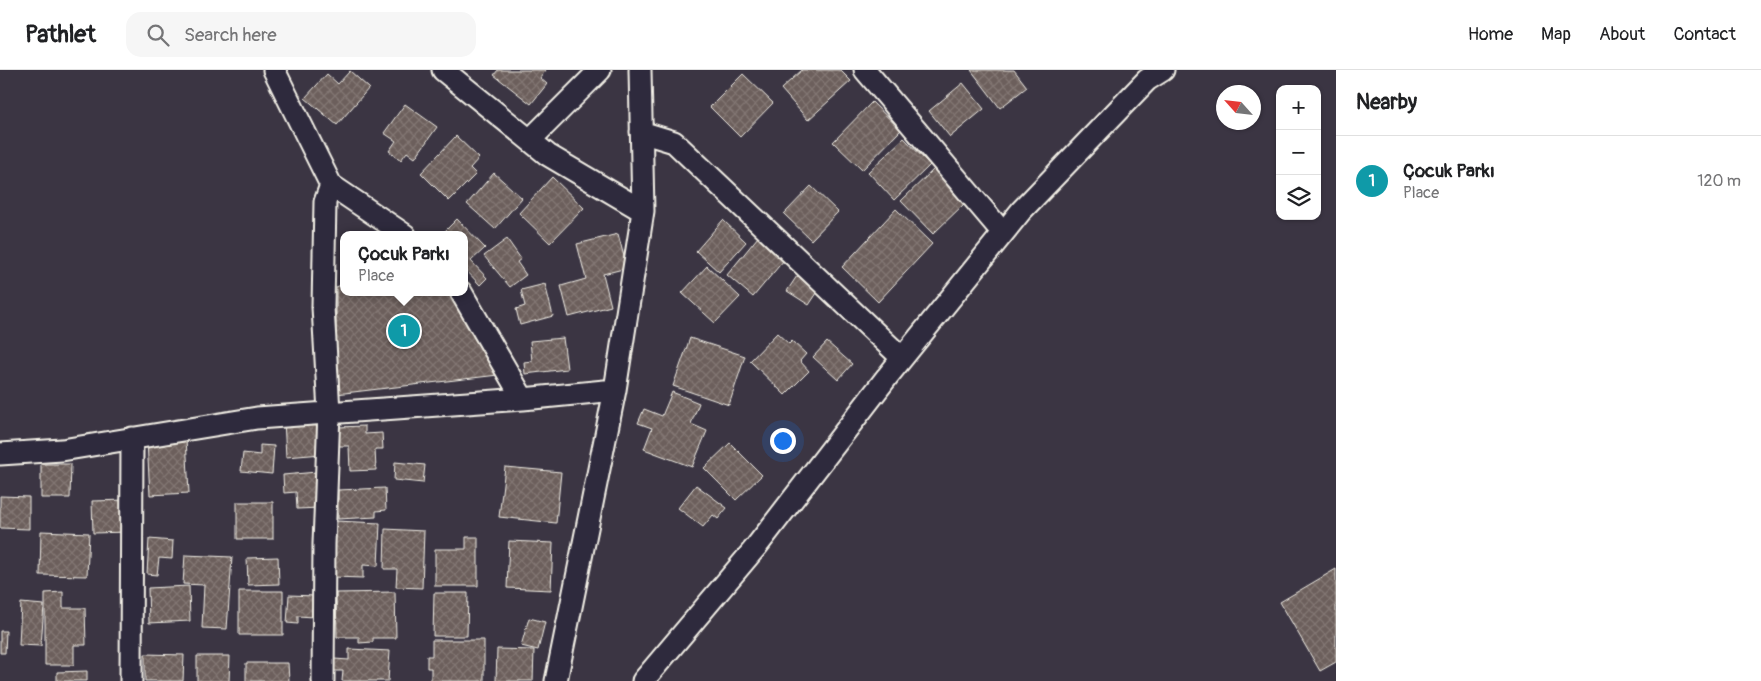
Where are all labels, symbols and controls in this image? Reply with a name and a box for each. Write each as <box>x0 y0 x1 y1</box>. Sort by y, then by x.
search box <box>126 12 476 57</box>
text: Pathlet <box>25 20 96 49</box>
icon: search <box>144 21 172 49</box>
text: Search here <box>184 23 277 47</box>
text: Home <box>1468 23 1513 46</box>
text: Map <box>1541 23 1571 46</box>
text: About <box>1599 23 1645 46</box>
text: Contact <box>1673 23 1736 46</box>
north arrow <box>1216 85 1261 130</box>
map controls <box>1276 85 1321 220</box>
button: + <box>1276 85 1321 130</box>
text: Nearby <box>1356 89 1417 116</box>
button: − <box>1276 130 1321 175</box>
text: Çocuk Parkı <box>1403 159 1495 183</box>
text: 1 <box>1369 171 1375 191</box>
text: 120 m <box>1697 171 1741 191</box>
button: layers <box>1276 175 1321 220</box>
text: Place <box>1403 183 1439 203</box>
popup <box>340 231 468 296</box>
text: Çocuk Parkı <box>358 242 450 266</box>
text: Place <box>358 266 394 286</box>
pin: 1 <box>388 312 420 350</box>
your location <box>770 428 796 454</box>

